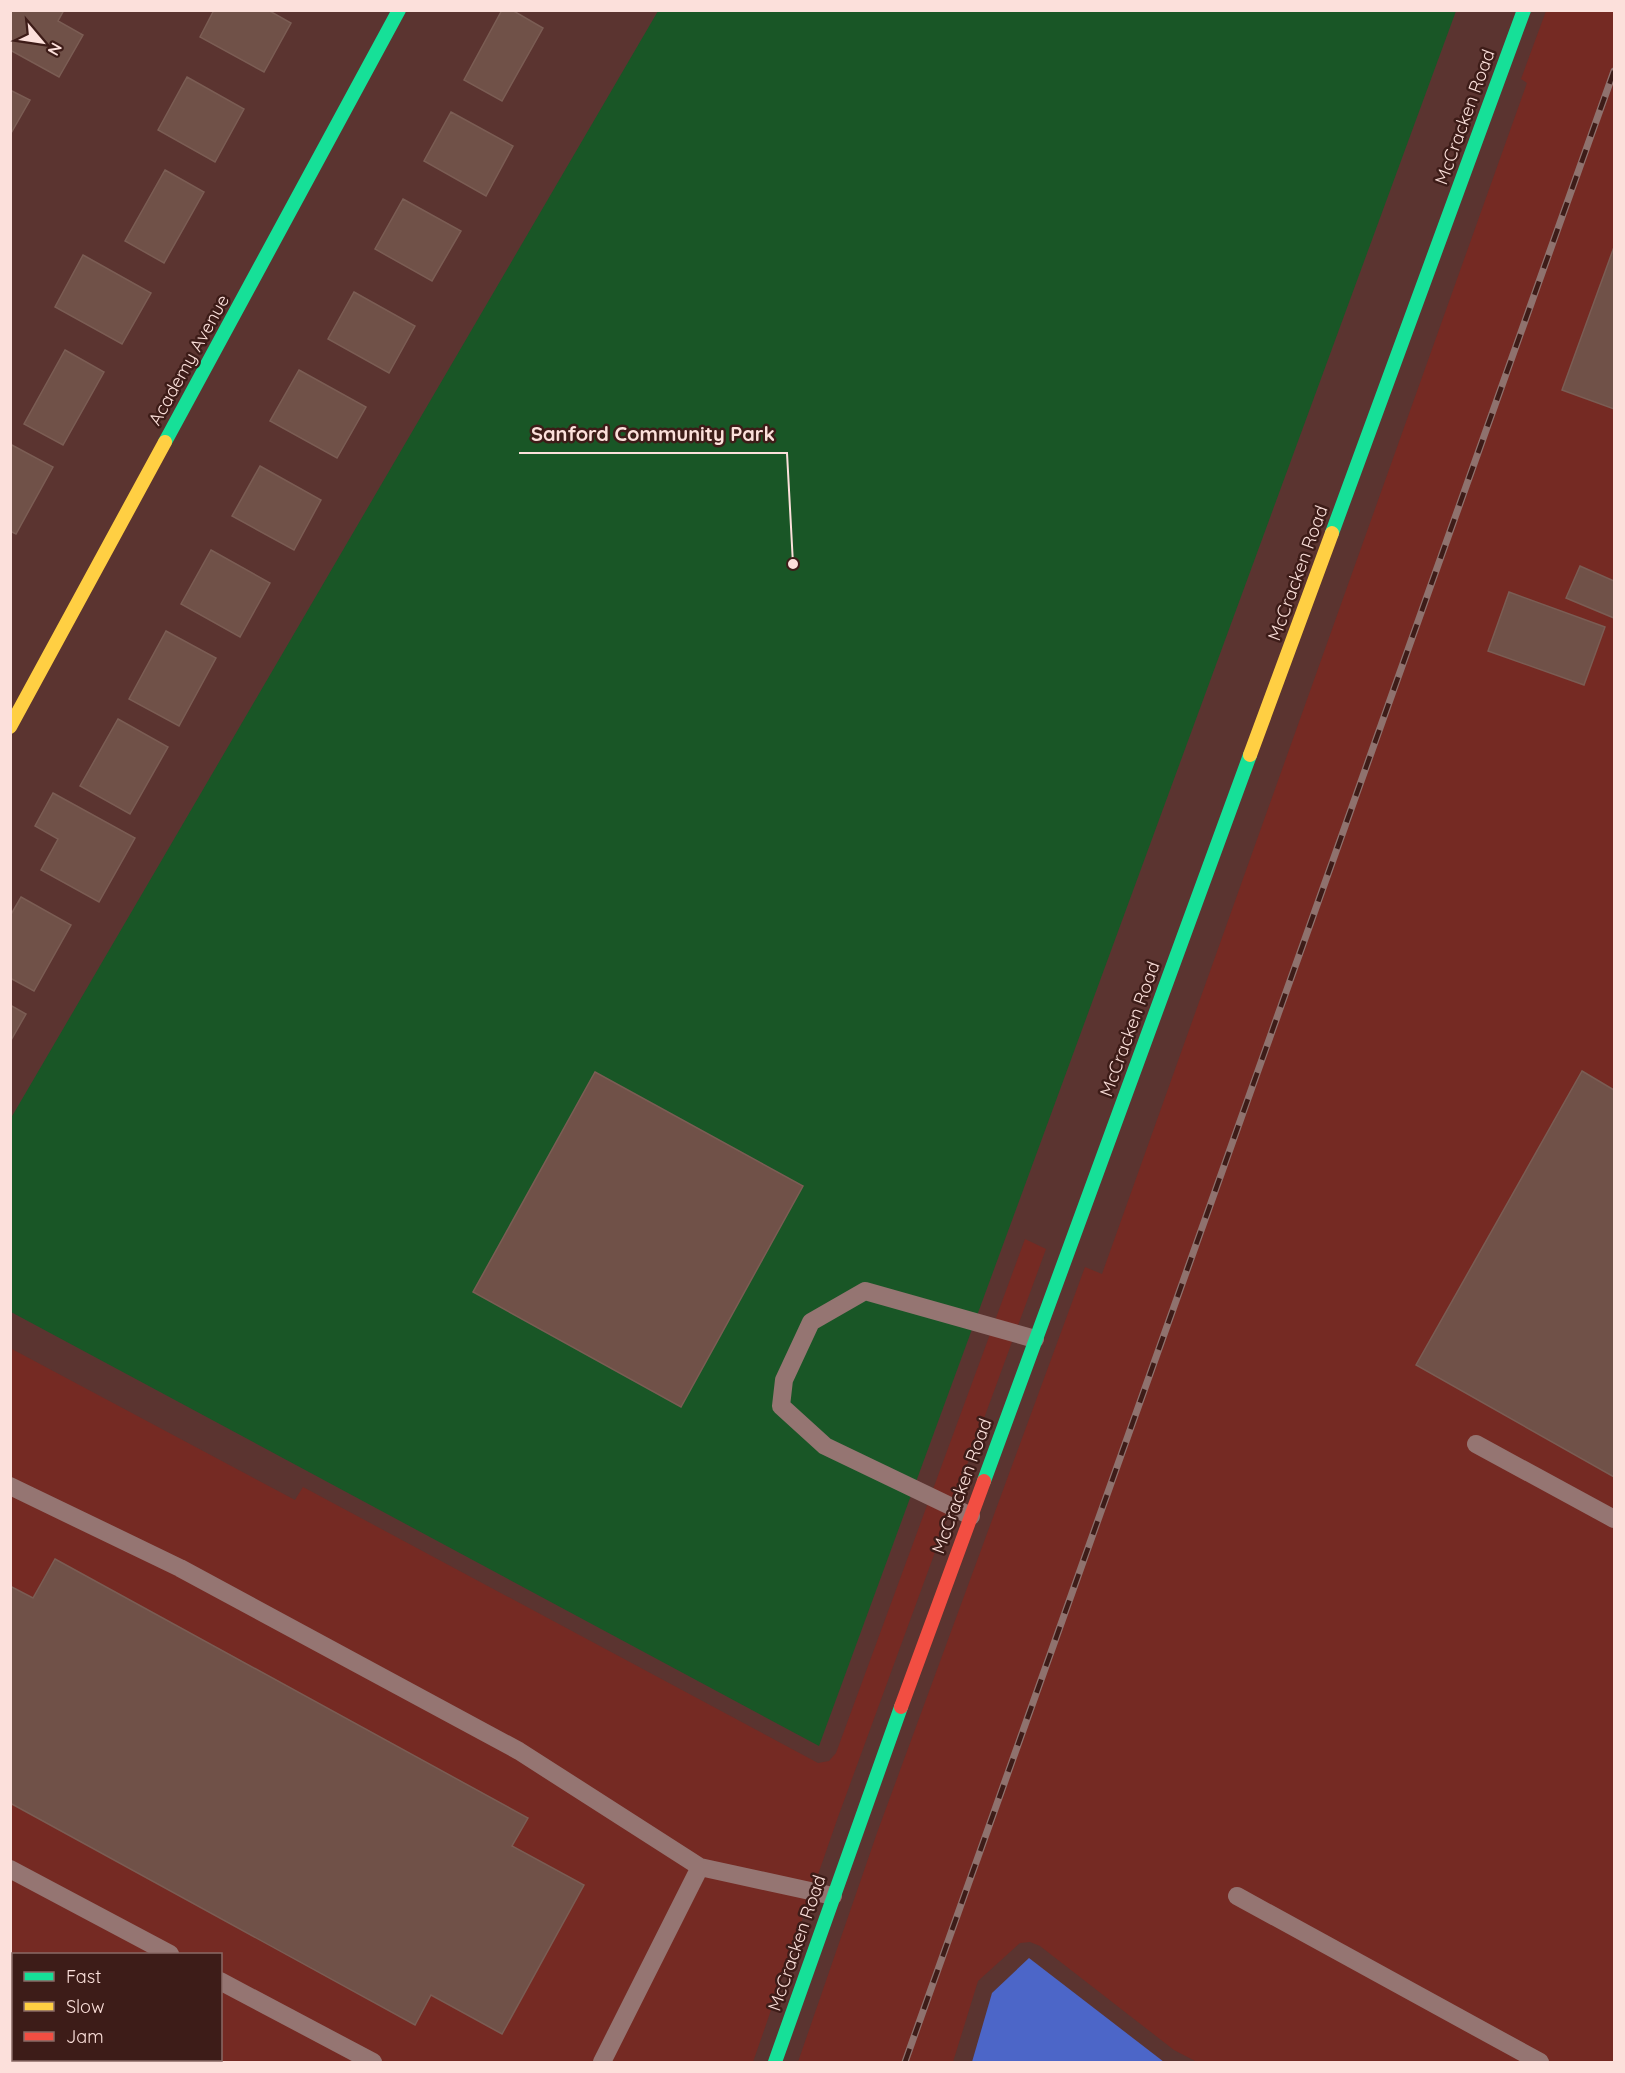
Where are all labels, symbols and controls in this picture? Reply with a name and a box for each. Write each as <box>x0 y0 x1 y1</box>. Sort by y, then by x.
north arrow <box>12 12 72 72</box>
text: N <box>44 39 67 59</box>
street label: McCracken Road <box>1429 46 1500 188</box>
street label: Academy Avenue <box>143 290 234 429</box>
callout: Sanford Community Park <box>519 415 787 453</box>
text: Sanford Community Park <box>531 421 775 446</box>
street label: McCracken Road <box>1262 502 1333 644</box>
street label: McCracken Road <box>1094 958 1165 1100</box>
street label: McCracken Road <box>926 1415 997 1557</box>
street label: McCracken Road <box>762 1872 831 2014</box>
legend <box>12 1953 222 2061</box>
text: Fast <box>66 1965 101 1988</box>
text: Slow <box>66 1995 104 2018</box>
text: Jam <box>66 2025 104 2048</box>

